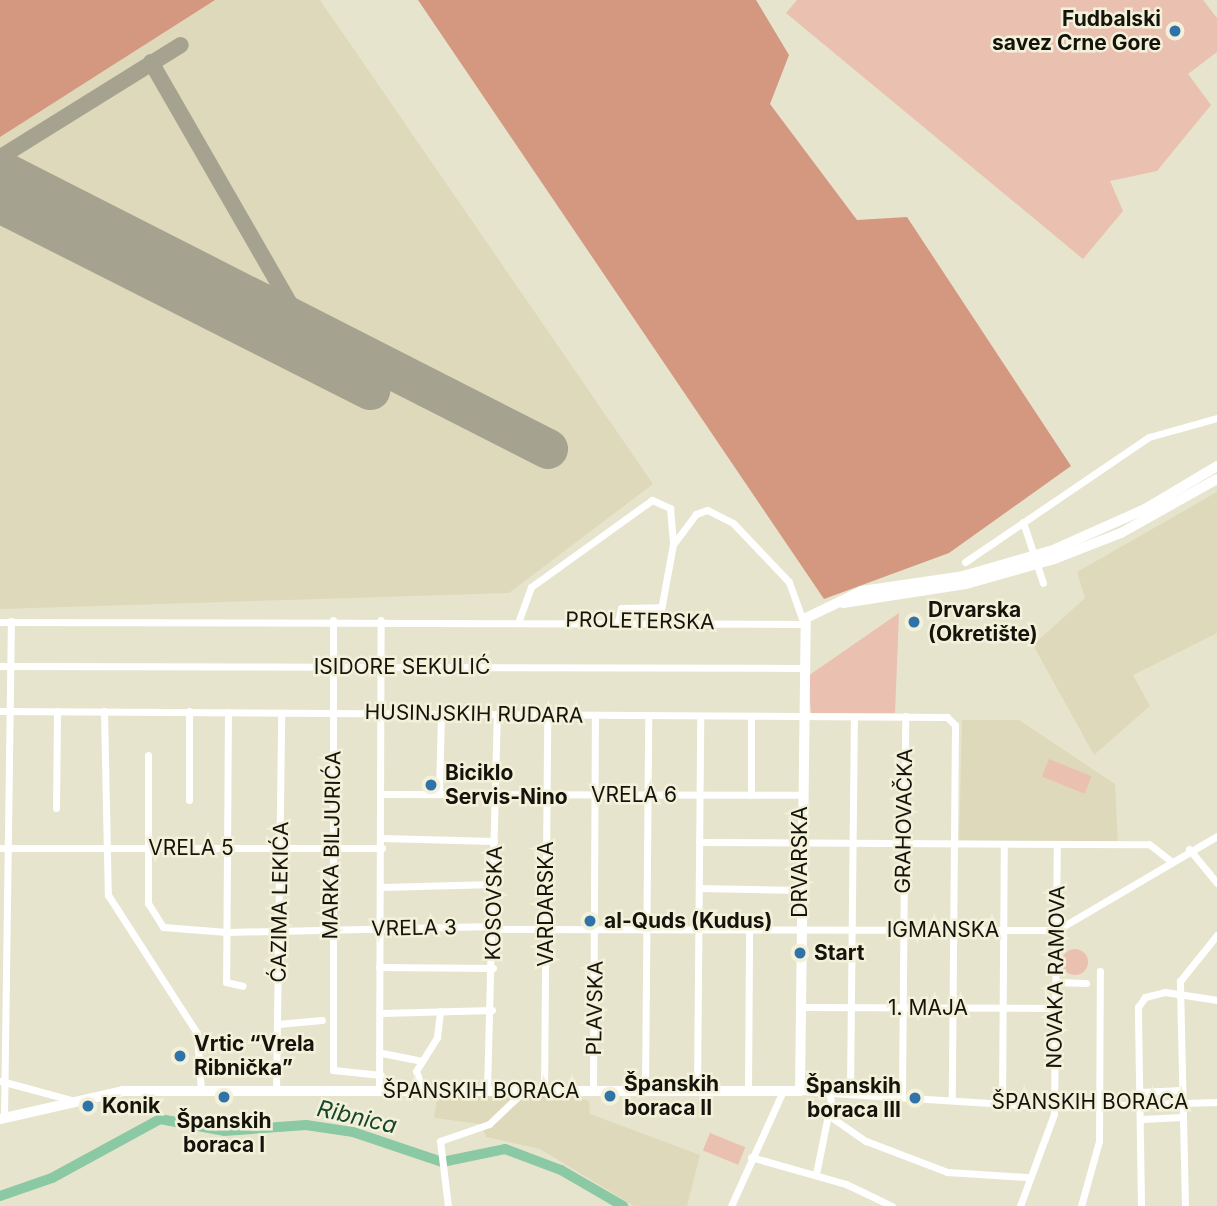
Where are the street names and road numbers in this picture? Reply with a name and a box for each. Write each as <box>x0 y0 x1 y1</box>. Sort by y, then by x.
street label: PROLETERSKA <box>565 607 715 635</box>
street label: ISIDORE SEKULIĆ <box>314 654 490 680</box>
street label: HUSINJSKIH RUDARA <box>364 699 584 729</box>
street label: GRAHOVAČKA <box>890 748 918 894</box>
street label: MARKA BILJURIĆA <box>318 750 346 940</box>
street label: VRELA 6 <box>591 782 677 808</box>
street label: DRVARSKA <box>787 806 813 918</box>
street label: ĆAZIMA LEKIĆA <box>266 821 294 983</box>
street label: VRELA 5 <box>148 835 234 861</box>
street label: VARDARSKA <box>533 841 559 967</box>
street label: KOSOVSKA <box>480 845 508 961</box>
street label: NOVAKA RAMOVA <box>1042 885 1070 1069</box>
street label: VRELA 3 <box>371 915 457 941</box>
street label: IGMANSKA <box>887 917 999 943</box>
street label: PLAVSKA <box>582 960 608 1056</box>
street label: 1. MAJA <box>888 995 968 1021</box>
street label: ŠPANSKIH BORACA <box>383 1078 579 1104</box>
street label: ŠPANSKIH BORACA <box>992 1089 1188 1115</box>

